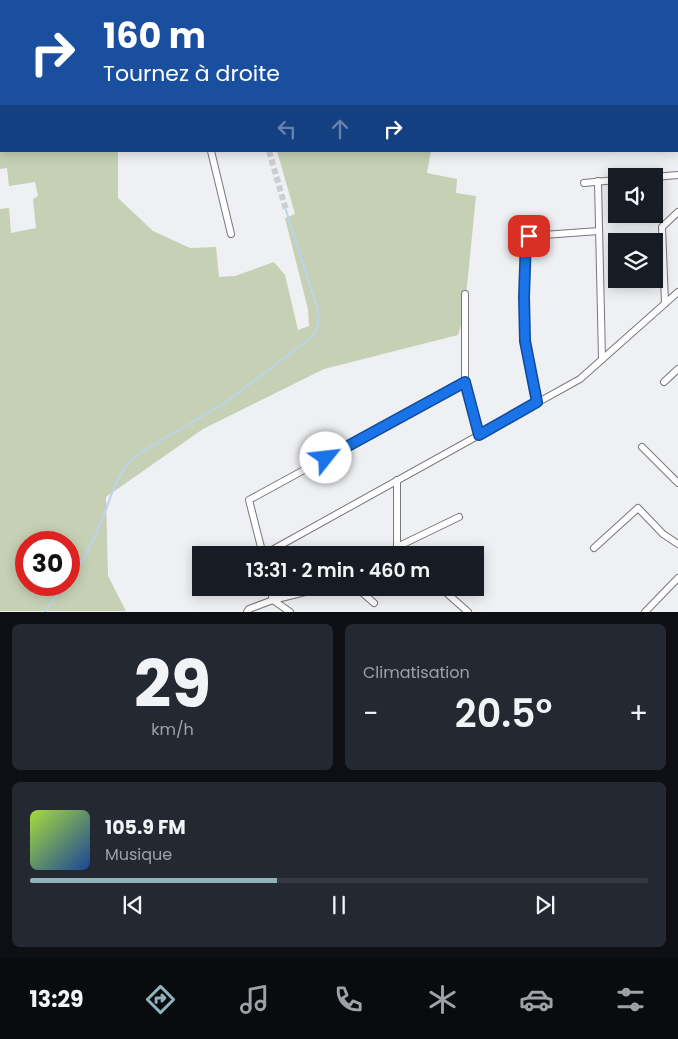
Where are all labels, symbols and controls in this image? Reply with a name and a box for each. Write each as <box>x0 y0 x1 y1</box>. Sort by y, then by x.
text: 160 m <box>103 11 206 60</box>
icon: right <box>20 20 85 85</box>
text: Tournez à droite <box>103 58 280 89</box>
icon: left <box>273 115 301 143</box>
icon: ahead <box>326 115 354 143</box>
icon: right <box>379 115 407 143</box>
map controls <box>608 168 663 288</box>
button: sound <box>608 168 663 223</box>
pin <box>508 215 550 257</box>
icon: arrive <box>515 222 543 250</box>
button: layers <box>608 233 663 288</box>
position arrow <box>299 431 351 483</box>
speed limit sign: 30 <box>15 531 80 596</box>
text: 13:31 · 2 min · 460 m <box>246 557 430 584</box>
text: 29 <box>134 639 211 730</box>
text: Climatisation <box>363 661 470 684</box>
text: 20.5° <box>455 687 552 740</box>
text: − <box>363 694 378 733</box>
text: + <box>629 694 648 733</box>
text: km/h <box>151 718 194 741</box>
text: 105.9 FM <box>105 814 186 841</box>
text: Musique <box>105 843 172 866</box>
icon: previous <box>119 891 147 919</box>
icon: pause <box>325 891 353 919</box>
icon: next <box>531 891 559 919</box>
icon: directions <box>143 982 178 1017</box>
icon: music <box>237 982 272 1017</box>
icon: phone <box>331 982 366 1017</box>
icon: climate <box>425 982 460 1017</box>
icon: car <box>519 982 554 1017</box>
icon: filters <box>613 982 648 1017</box>
text: 13:29 <box>30 984 84 1015</box>

